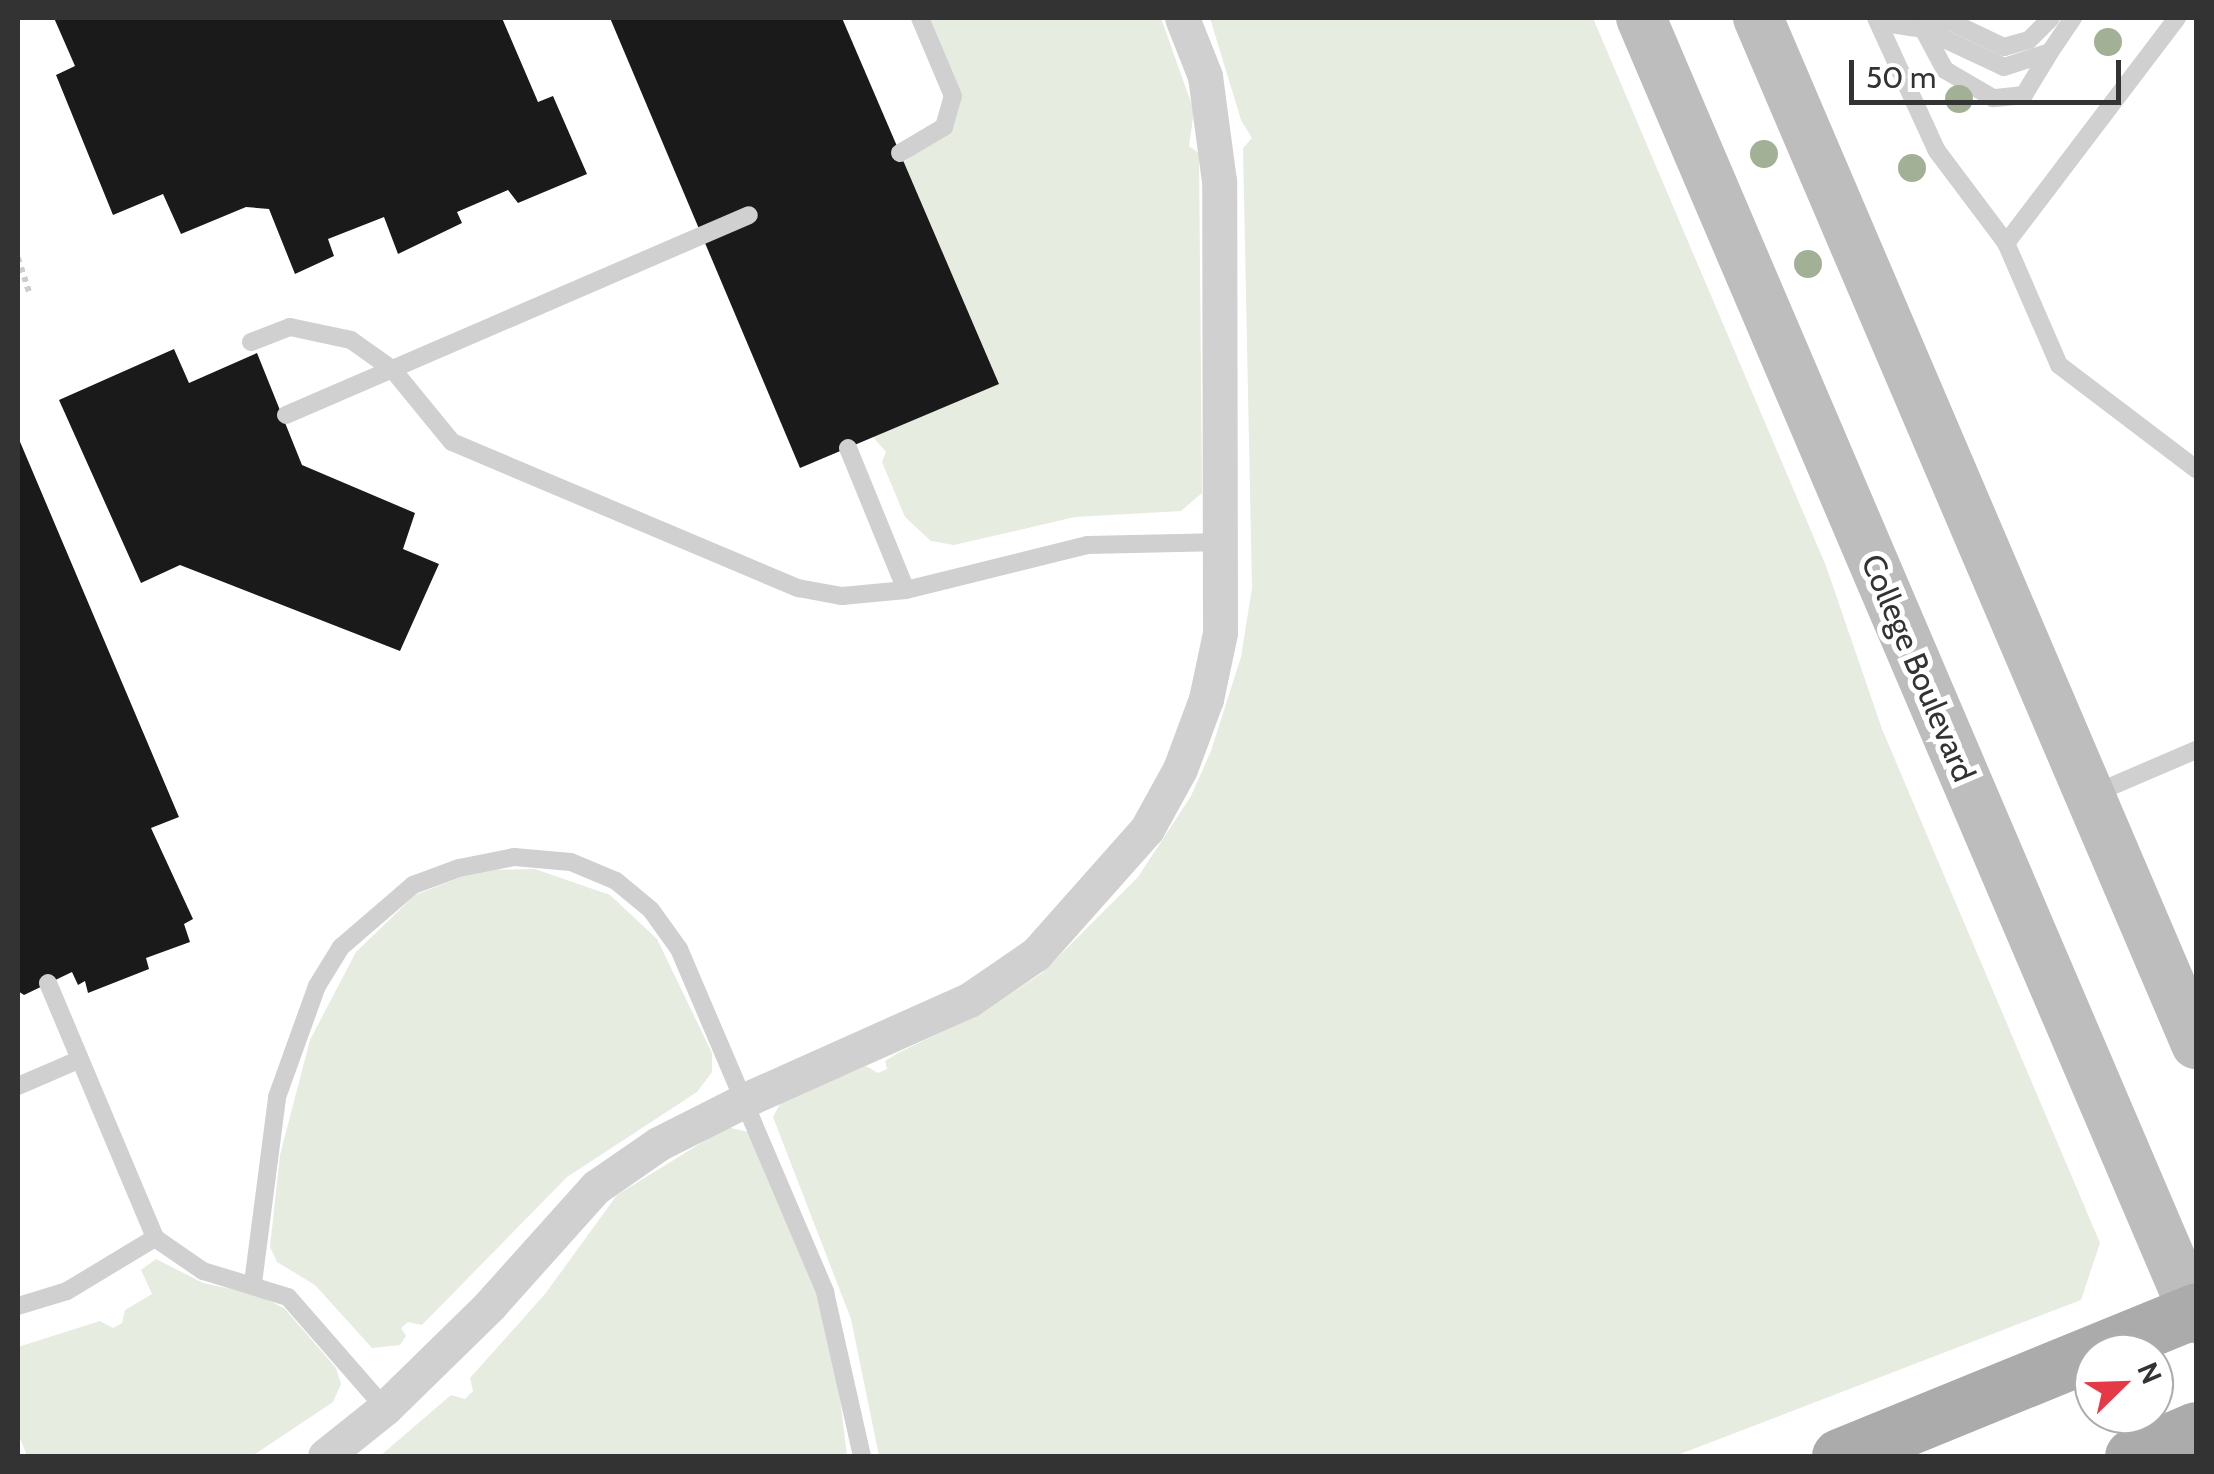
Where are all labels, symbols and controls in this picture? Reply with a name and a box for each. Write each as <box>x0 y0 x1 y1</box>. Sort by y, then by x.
scale bar <box>1854 40 2126 102</box>
text: 50 m <box>1866 59 1936 96</box>
street label: College Boulevard <box>1853 549 1983 787</box>
north arrow <box>2074 1334 2174 1434</box>
text: N <box>2130 1357 2169 1389</box>

